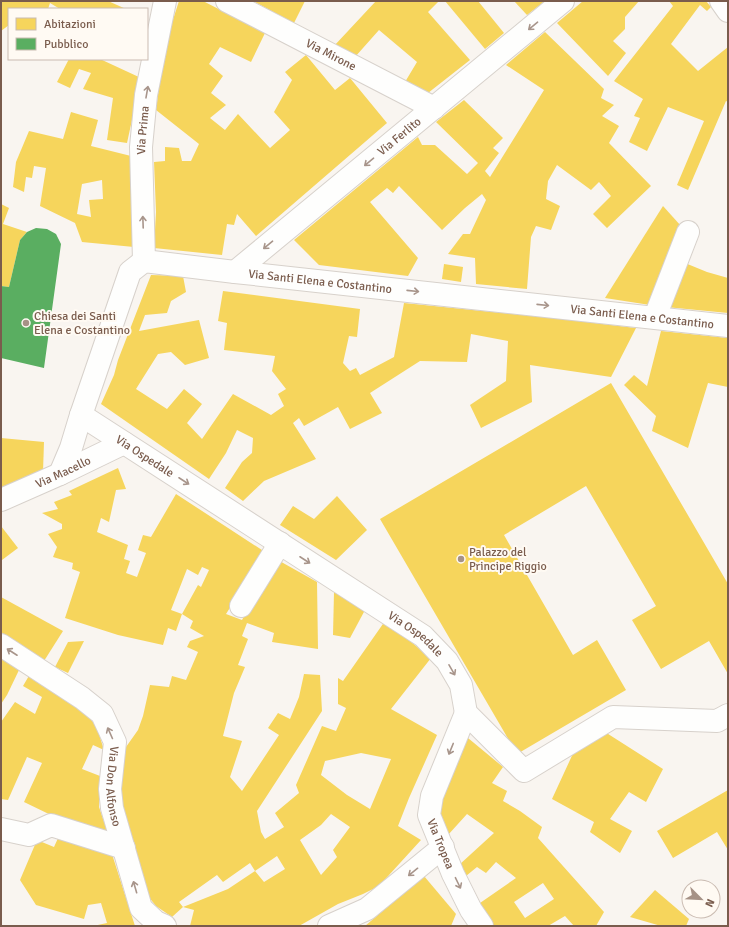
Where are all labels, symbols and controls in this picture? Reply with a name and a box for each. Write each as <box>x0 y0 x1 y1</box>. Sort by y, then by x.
legend <box>8 8 148 60</box>
text: Abitazioni <box>44 17 96 32</box>
one-way arrow <box>528 21 539 30</box>
street label: Via Mirone <box>303 36 359 74</box>
text: Pubblico <box>44 37 88 52</box>
one-way arrow <box>143 86 151 99</box>
street label: Via Prima <box>134 105 153 155</box>
street label: Via Ferlito <box>375 114 424 159</box>
one-way arrow <box>363 158 374 167</box>
one-way arrow <box>139 216 147 229</box>
one-way arrow <box>263 241 274 250</box>
street label: Via Santi Elena e Costantino <box>247 267 393 297</box>
one-way arrow <box>406 288 419 295</box>
one-way arrow <box>536 301 549 309</box>
street label: Via Santi Elena e Costantino <box>570 302 715 332</box>
place label: Chiesa dei Santi Elena e Costantino <box>34 309 130 338</box>
marker: Chiesa dei Santi Elena e Costantino <box>21 318 31 328</box>
street label: Via Ospedale <box>113 432 176 481</box>
street label: Via Macello <box>33 453 93 492</box>
one-way arrow <box>178 477 189 485</box>
place label: Palazzo del Principe Riggio <box>469 545 547 574</box>
marker: Palazzo del Principe Riggio <box>456 554 466 564</box>
one-way arrow <box>299 556 311 564</box>
street label: Via Ospedale <box>385 608 446 660</box>
one-way arrow <box>7 648 18 656</box>
one-way arrow <box>449 664 457 676</box>
one-way arrow <box>106 727 114 739</box>
one-way arrow <box>447 742 454 754</box>
street label: Via Don Alfonso <box>102 745 124 828</box>
street label: Via Tropea <box>423 817 457 871</box>
one-way arrow <box>407 868 418 876</box>
one-way arrow <box>455 877 462 889</box>
north arrow <box>681 879 721 919</box>
one-way arrow <box>131 880 138 893</box>
text: N <box>702 897 717 909</box>

